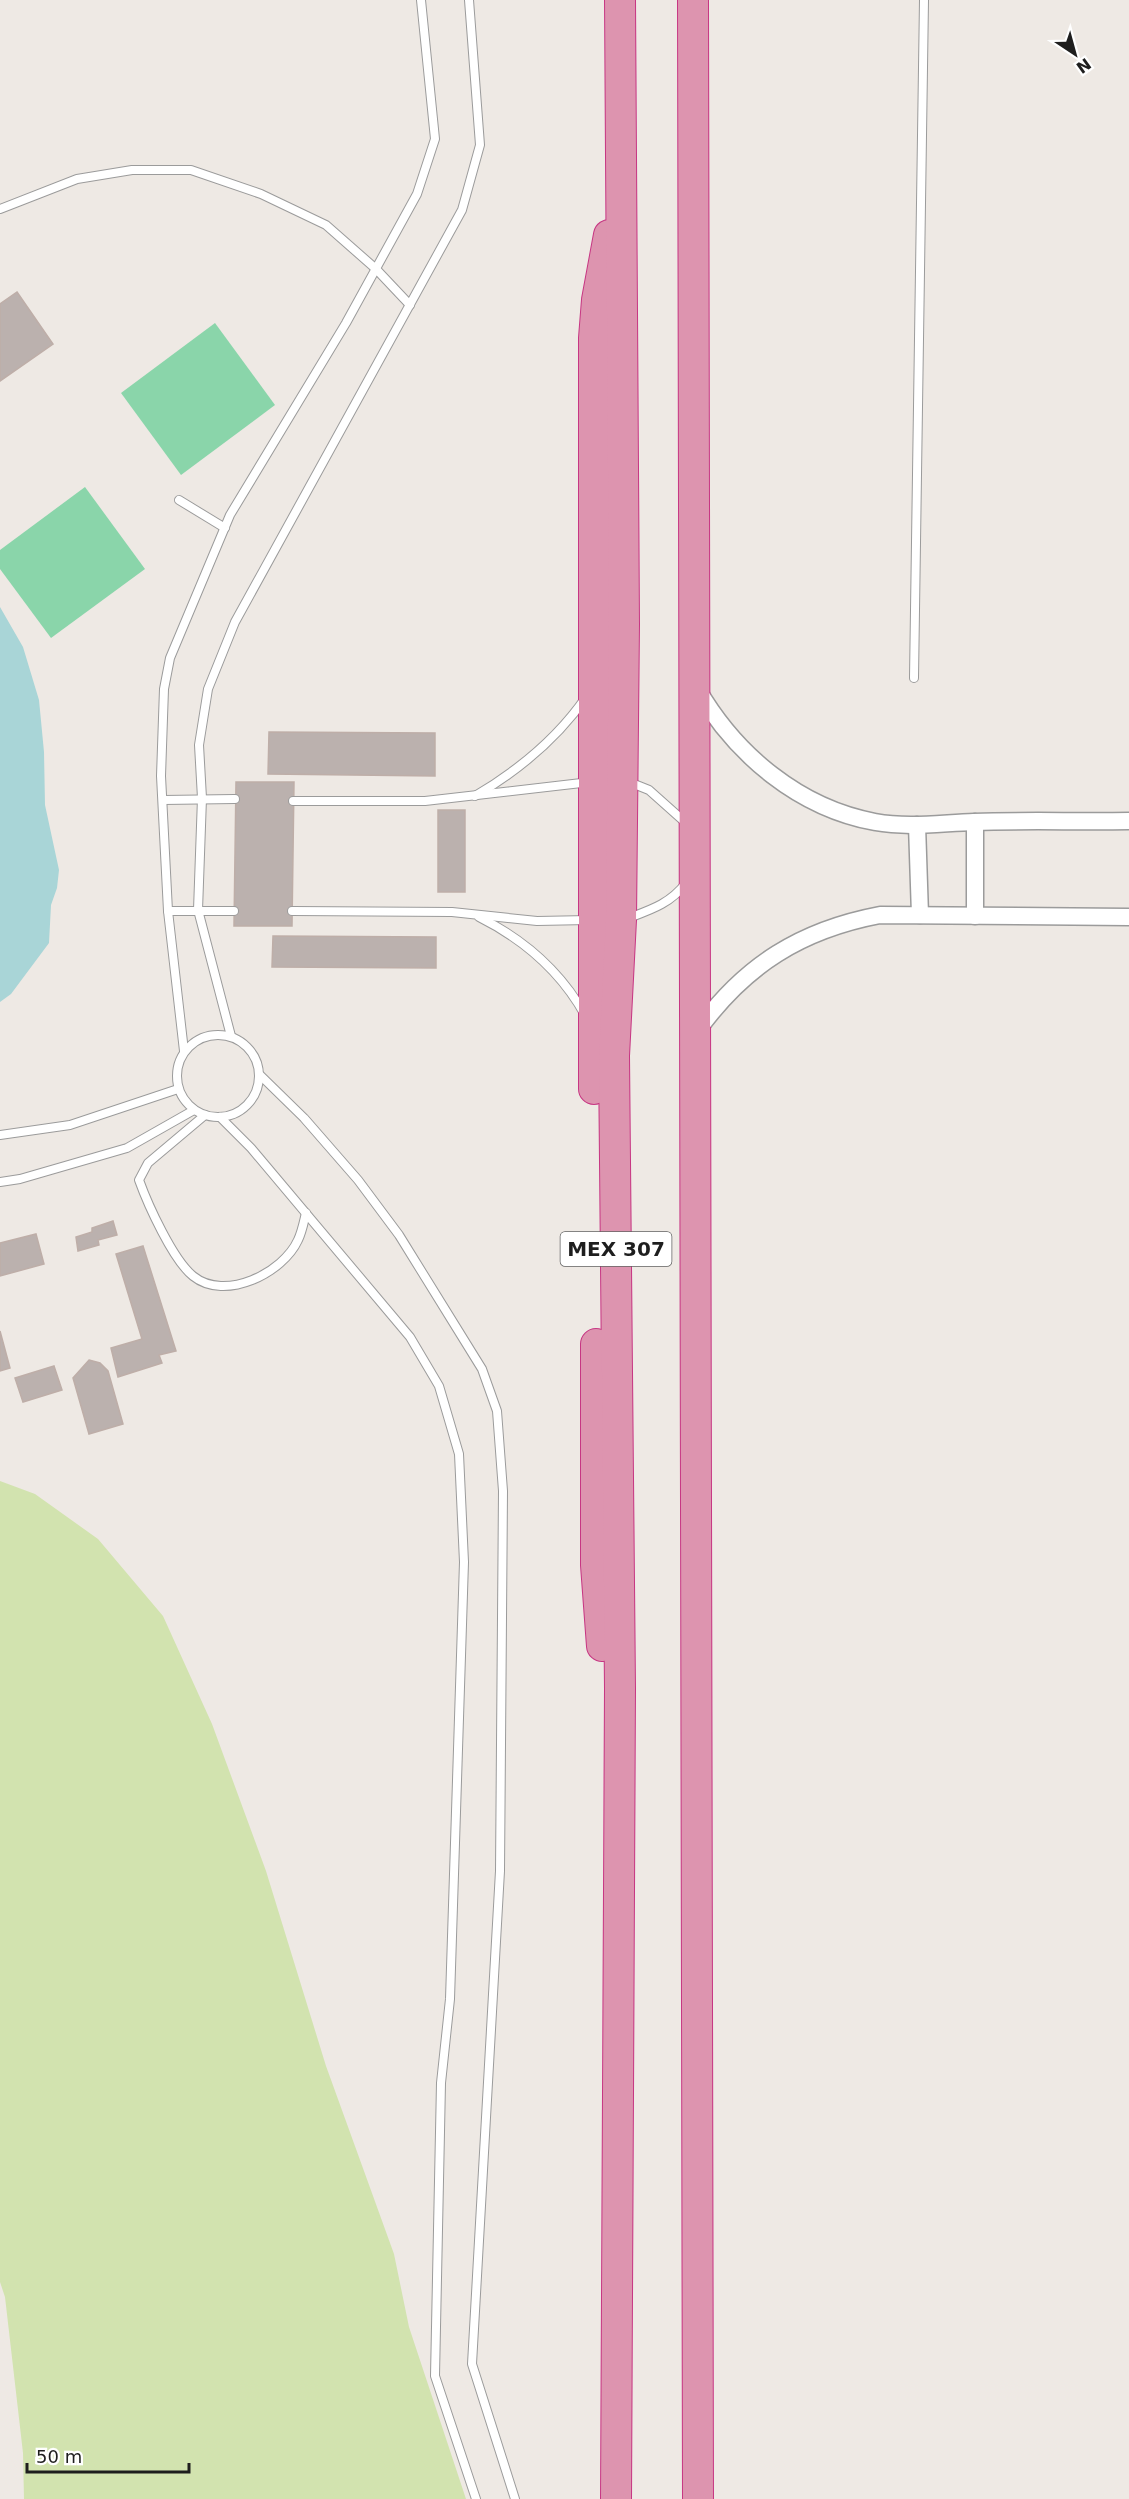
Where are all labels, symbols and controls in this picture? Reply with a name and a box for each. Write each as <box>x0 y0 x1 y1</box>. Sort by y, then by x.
north arrow <box>1045 24 1105 84</box>
text: N <box>1073 54 1095 77</box>
road number: MEX 307 <box>560 1232 672 1266</box>
scale bar <box>27 2436 189 2474</box>
text: 50 m <box>36 2446 82 2467</box>

